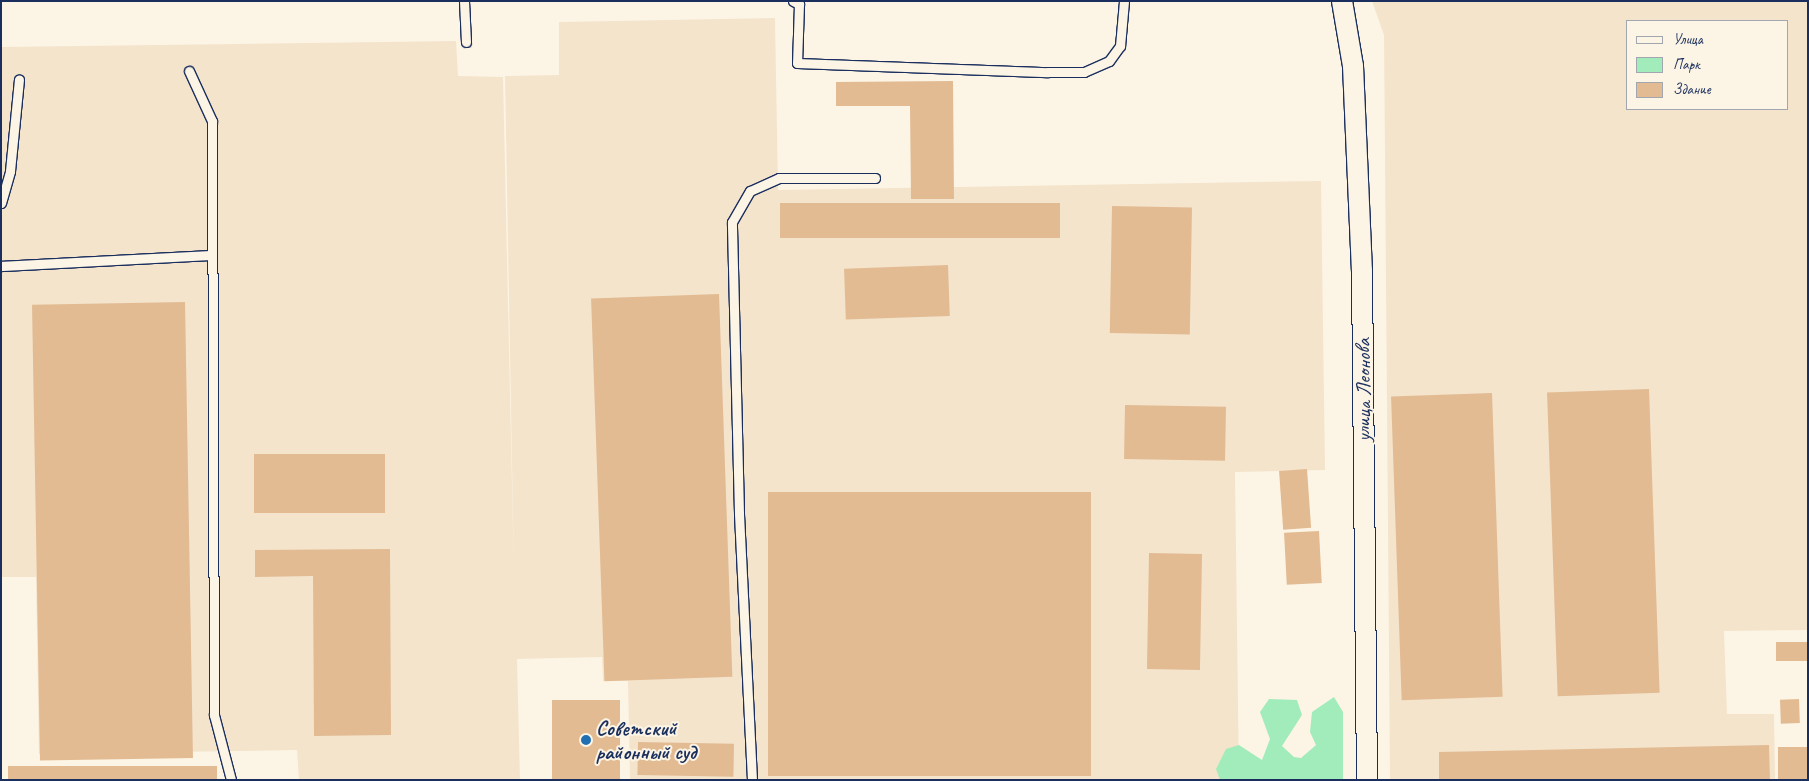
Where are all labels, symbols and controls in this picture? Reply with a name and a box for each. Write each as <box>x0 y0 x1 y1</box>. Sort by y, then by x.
legend <box>1626 20 1789 110</box>
text: Улица <box>1673 30 1703 49</box>
text: Парк <box>1673 55 1700 74</box>
text: Здание <box>1673 80 1711 99</box>
street label: улица Леонова <box>1350 338 1376 442</box>
place label: Советский районный суд <box>596 715 696 765</box>
marker: Советский районный суд <box>580 734 592 746</box>

